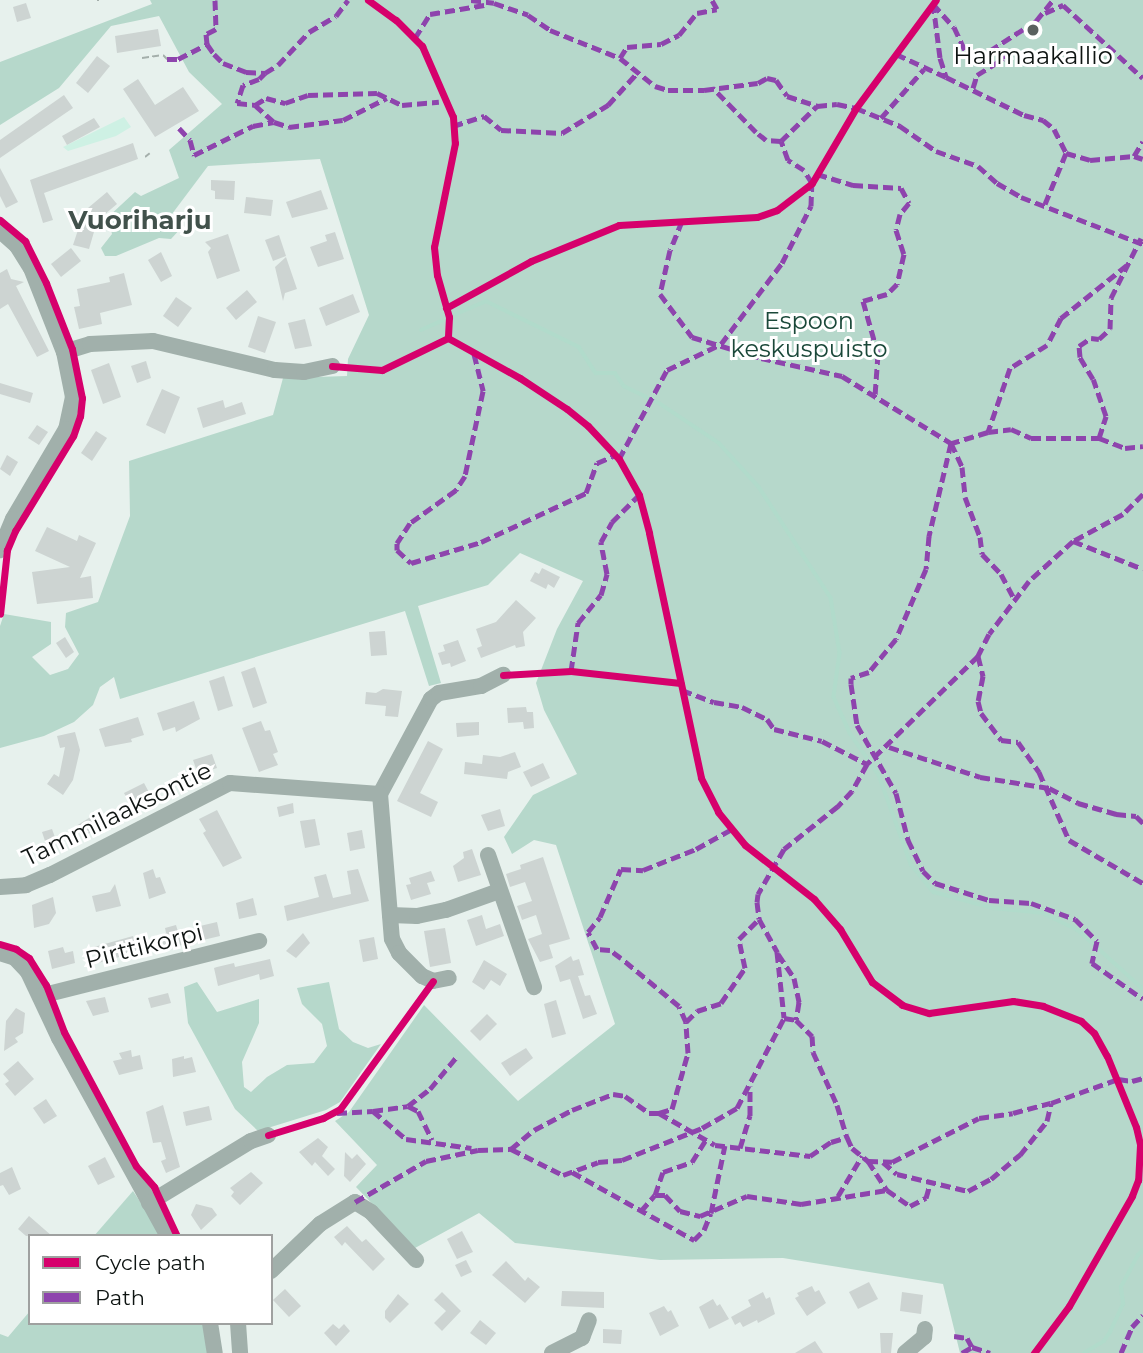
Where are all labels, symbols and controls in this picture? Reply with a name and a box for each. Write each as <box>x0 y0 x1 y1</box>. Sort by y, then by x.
marker: Harmaakallio <box>1025 22 1041 38</box>
place label: Harmaakallio <box>953 42 1113 70</box>
district label: Vuoriharju <box>68 205 212 237</box>
park label: Espoon keskuspuisto <box>731 307 887 363</box>
street label: Tammilaaksontie <box>18 756 216 872</box>
street label: Pirttikorpi <box>82 917 206 975</box>
legend <box>28 1234 273 1325</box>
text: Cycle path <box>95 1250 206 1275</box>
text: Path <box>95 1285 145 1310</box>

